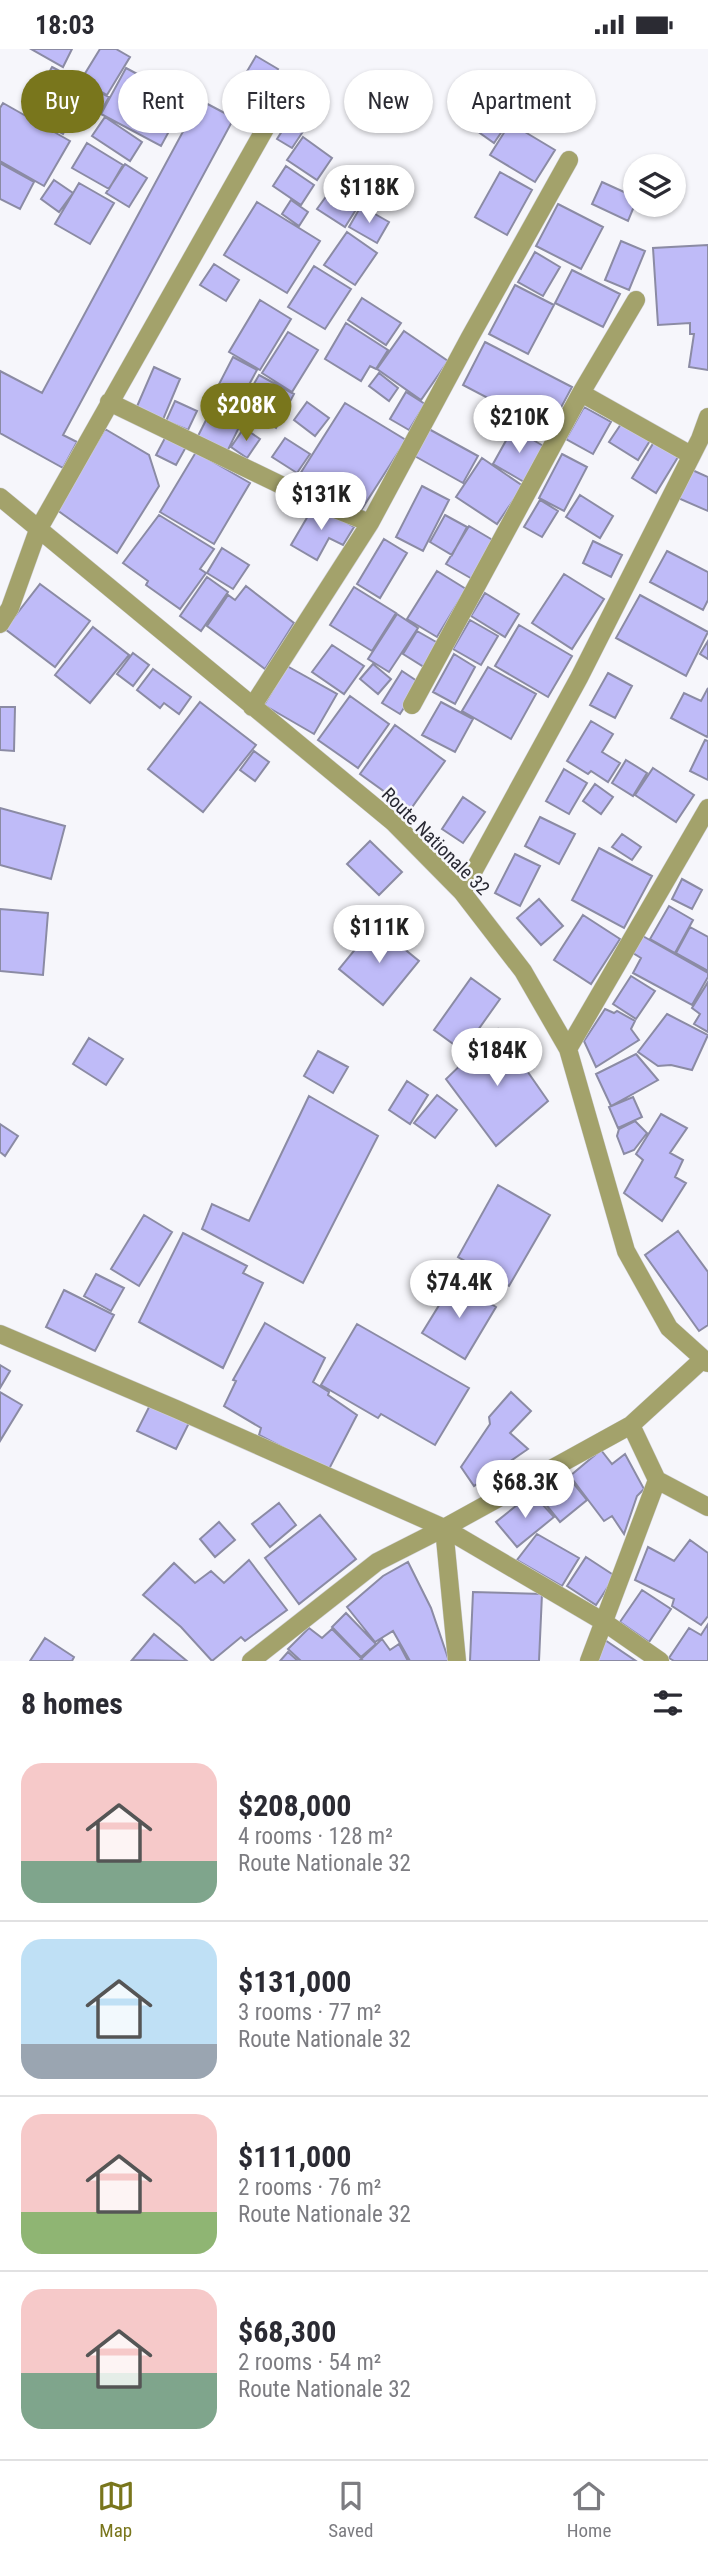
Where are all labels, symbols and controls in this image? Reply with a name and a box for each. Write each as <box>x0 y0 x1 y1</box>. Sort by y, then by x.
text: 18:03 <box>35 10 95 40</box>
chip: Buy <box>21 70 104 133</box>
chip: Rent <box>118 70 208 133</box>
chip: Filters <box>222 70 330 133</box>
chip: New <box>344 70 433 133</box>
chip: Apartment <box>447 70 596 133</box>
map controls <box>623 154 686 217</box>
button: layers <box>623 154 686 217</box>
pin: $118K <box>320 165 418 225</box>
text: $118K <box>339 174 399 201</box>
pin: $208K <box>197 383 295 443</box>
text: $208K <box>216 392 276 419</box>
pin: $210K <box>470 395 568 455</box>
text: $210K <box>489 404 549 431</box>
pin: $131K <box>272 473 370 532</box>
text: $131K <box>291 481 351 508</box>
street label: Route Nationale 32 <box>377 783 494 900</box>
pin: $111K <box>330 905 428 965</box>
text: $111K <box>349 914 409 941</box>
pin: $184K <box>448 1028 546 1088</box>
text: $184K <box>467 1037 527 1064</box>
pin: $74.4K <box>402 1261 516 1320</box>
text: $74.4K <box>426 1269 492 1296</box>
pin: $68.3K <box>468 1461 582 1520</box>
text: $68.3K <box>492 1469 558 1496</box>
icon: filters <box>649 1684 687 1722</box>
text: 8 homes <box>21 1686 123 1721</box>
text: $208,000 <box>238 1788 351 1823</box>
icon: home <box>77 1791 161 1875</box>
text: 4 rooms · 128 m² <box>238 1823 393 1850</box>
text: Route Nationale 32 <box>238 1850 411 1877</box>
text: $131,000 <box>238 1964 351 1999</box>
icon: home <box>77 1967 161 2051</box>
text: 3 rooms · 77 m² <box>238 1999 381 2026</box>
text: Route Nationale 32 <box>238 2026 411 2053</box>
text: $111,000 <box>238 2139 351 2174</box>
icon: home <box>77 2142 161 2226</box>
text: 2 rooms · 76 m² <box>238 2174 381 2201</box>
text: Route Nationale 32 <box>238 2201 411 2228</box>
text: $68,300 <box>238 2314 336 2349</box>
icon: home <box>77 2317 161 2401</box>
text: 2 rooms · 54 m² <box>238 2349 381 2376</box>
text: Route Nationale 32 <box>238 2376 411 2403</box>
tab: Map <box>97 2477 135 2542</box>
tab: Saved <box>328 2477 373 2542</box>
tab: Home <box>567 2477 611 2542</box>

